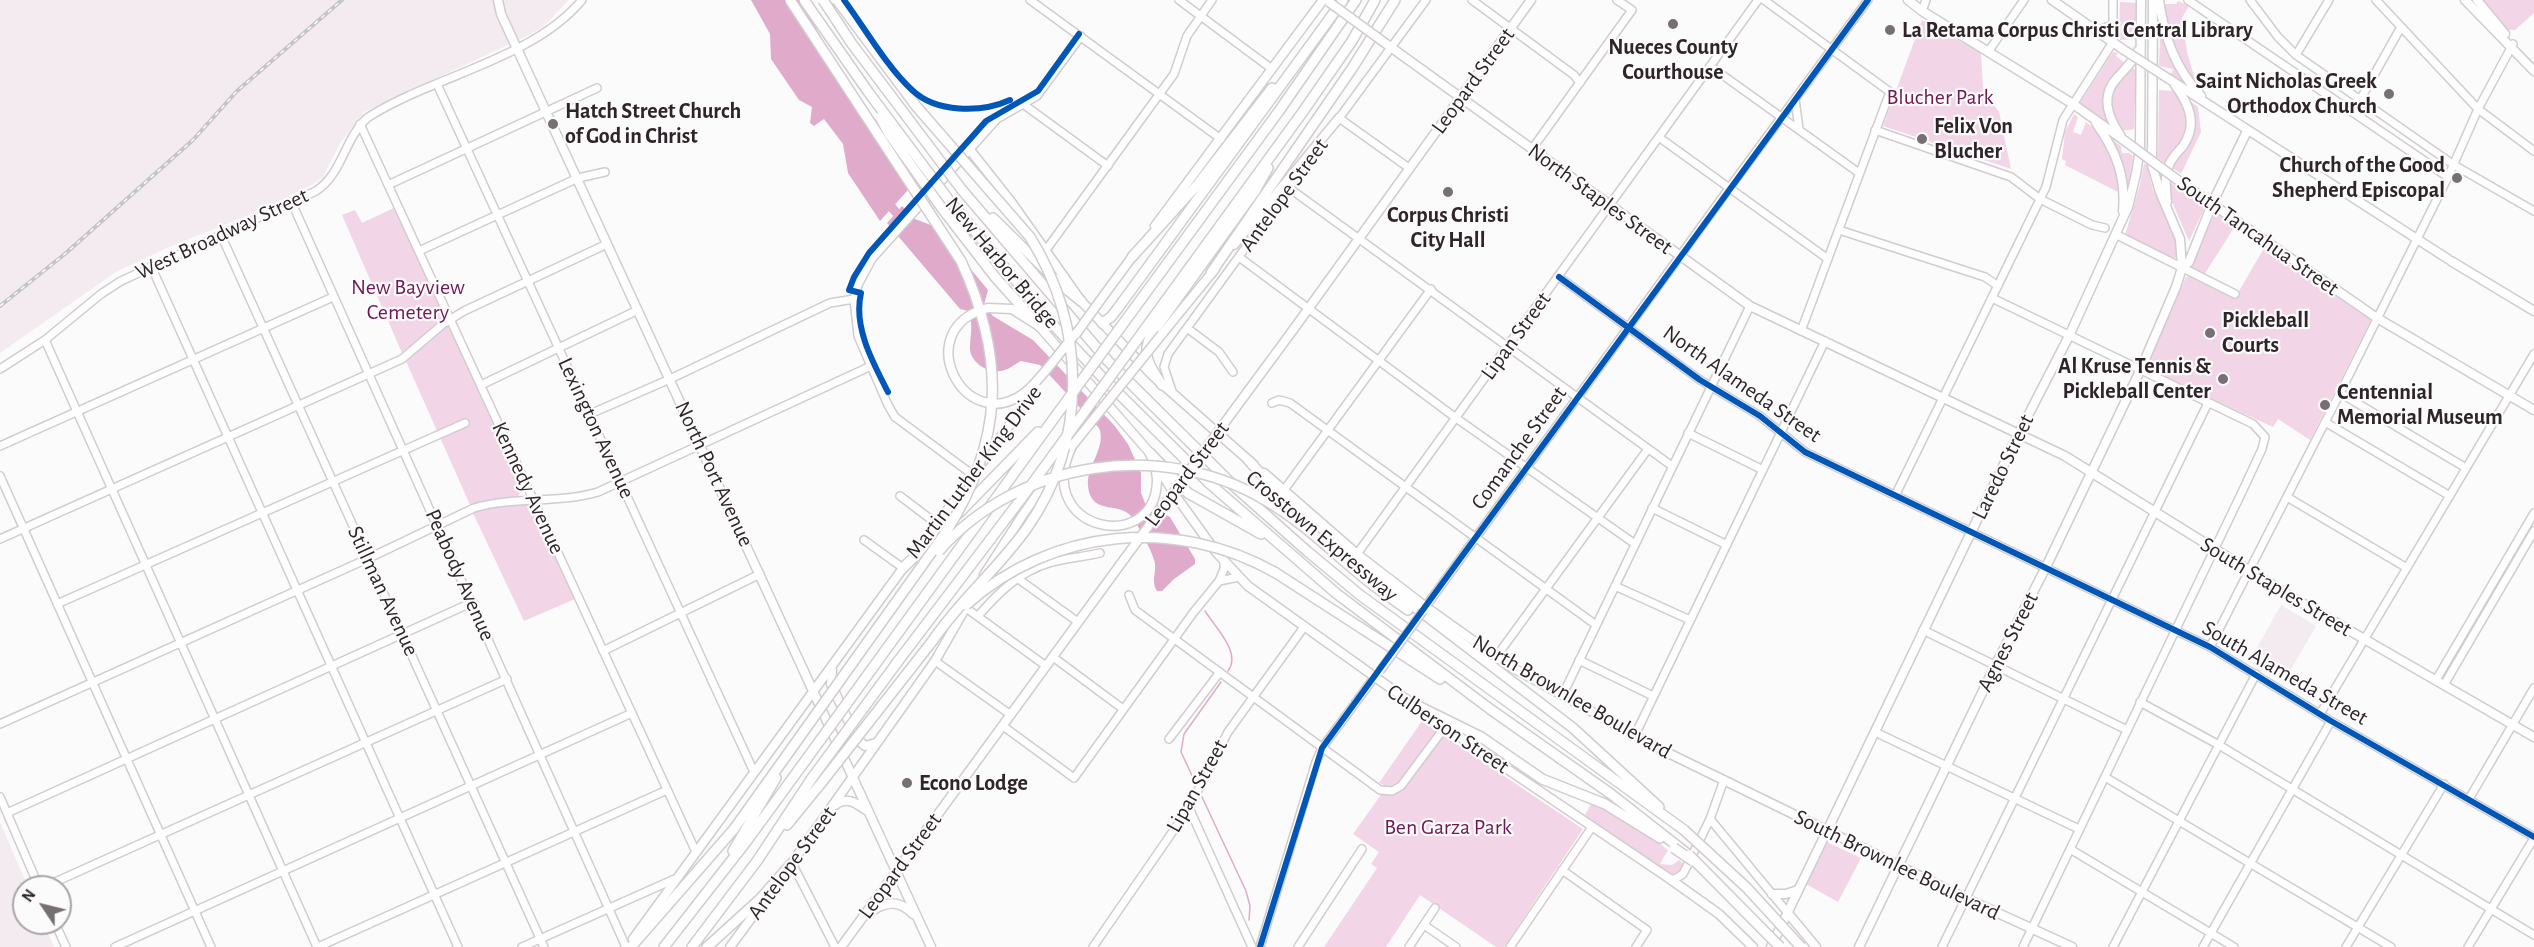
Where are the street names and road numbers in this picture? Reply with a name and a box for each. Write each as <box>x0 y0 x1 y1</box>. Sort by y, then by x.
street label: Leopard Street <box>1426 23 1520 139</box>
street label: Antelope Street <box>1234 133 1334 257</box>
street label: North Staples Street <box>1523 138 1677 260</box>
street label: South Tancahua Street <box>2172 170 2344 302</box>
street label: West Broadway Street <box>131 182 313 286</box>
street label: New Harbor Bridge <box>939 192 1065 334</box>
street label: Lipan Street <box>1475 287 1557 385</box>
street label: North Alameda Street <box>1658 320 1826 448</box>
street label: Lexington Avenue <box>552 353 640 503</box>
street label: Martin Luther King Drive <box>900 380 1048 564</box>
street label: Comanche Street <box>1465 381 1573 515</box>
street label: North Port Avenue <box>669 397 759 551</box>
street label: Laredo Street <box>1966 410 2040 524</box>
street label: Leopard Street <box>1139 416 1235 532</box>
street label: Kennedy Avenue <box>486 418 570 558</box>
street label: Crosstown Expressway <box>1241 465 1403 607</box>
street label: Peabody Avenue <box>419 505 501 645</box>
street label: Stillman Avenue <box>341 522 425 660</box>
street label: South Staples Street <box>2196 531 2356 643</box>
street label: Agnes Street <box>1972 588 2044 696</box>
street label: South Alameda Street <box>2197 615 2373 731</box>
street label: North Brownlee Boulevard <box>1468 629 1676 765</box>
street label: Culberson Street <box>1382 678 1514 780</box>
street label: Lipan Street <box>1161 735 1233 837</box>
street label: Antelope Street <box>742 801 842 925</box>
street label: South Brownlee Boulevard <box>1790 804 2004 926</box>
street label: Leopard Street <box>853 808 947 924</box>

